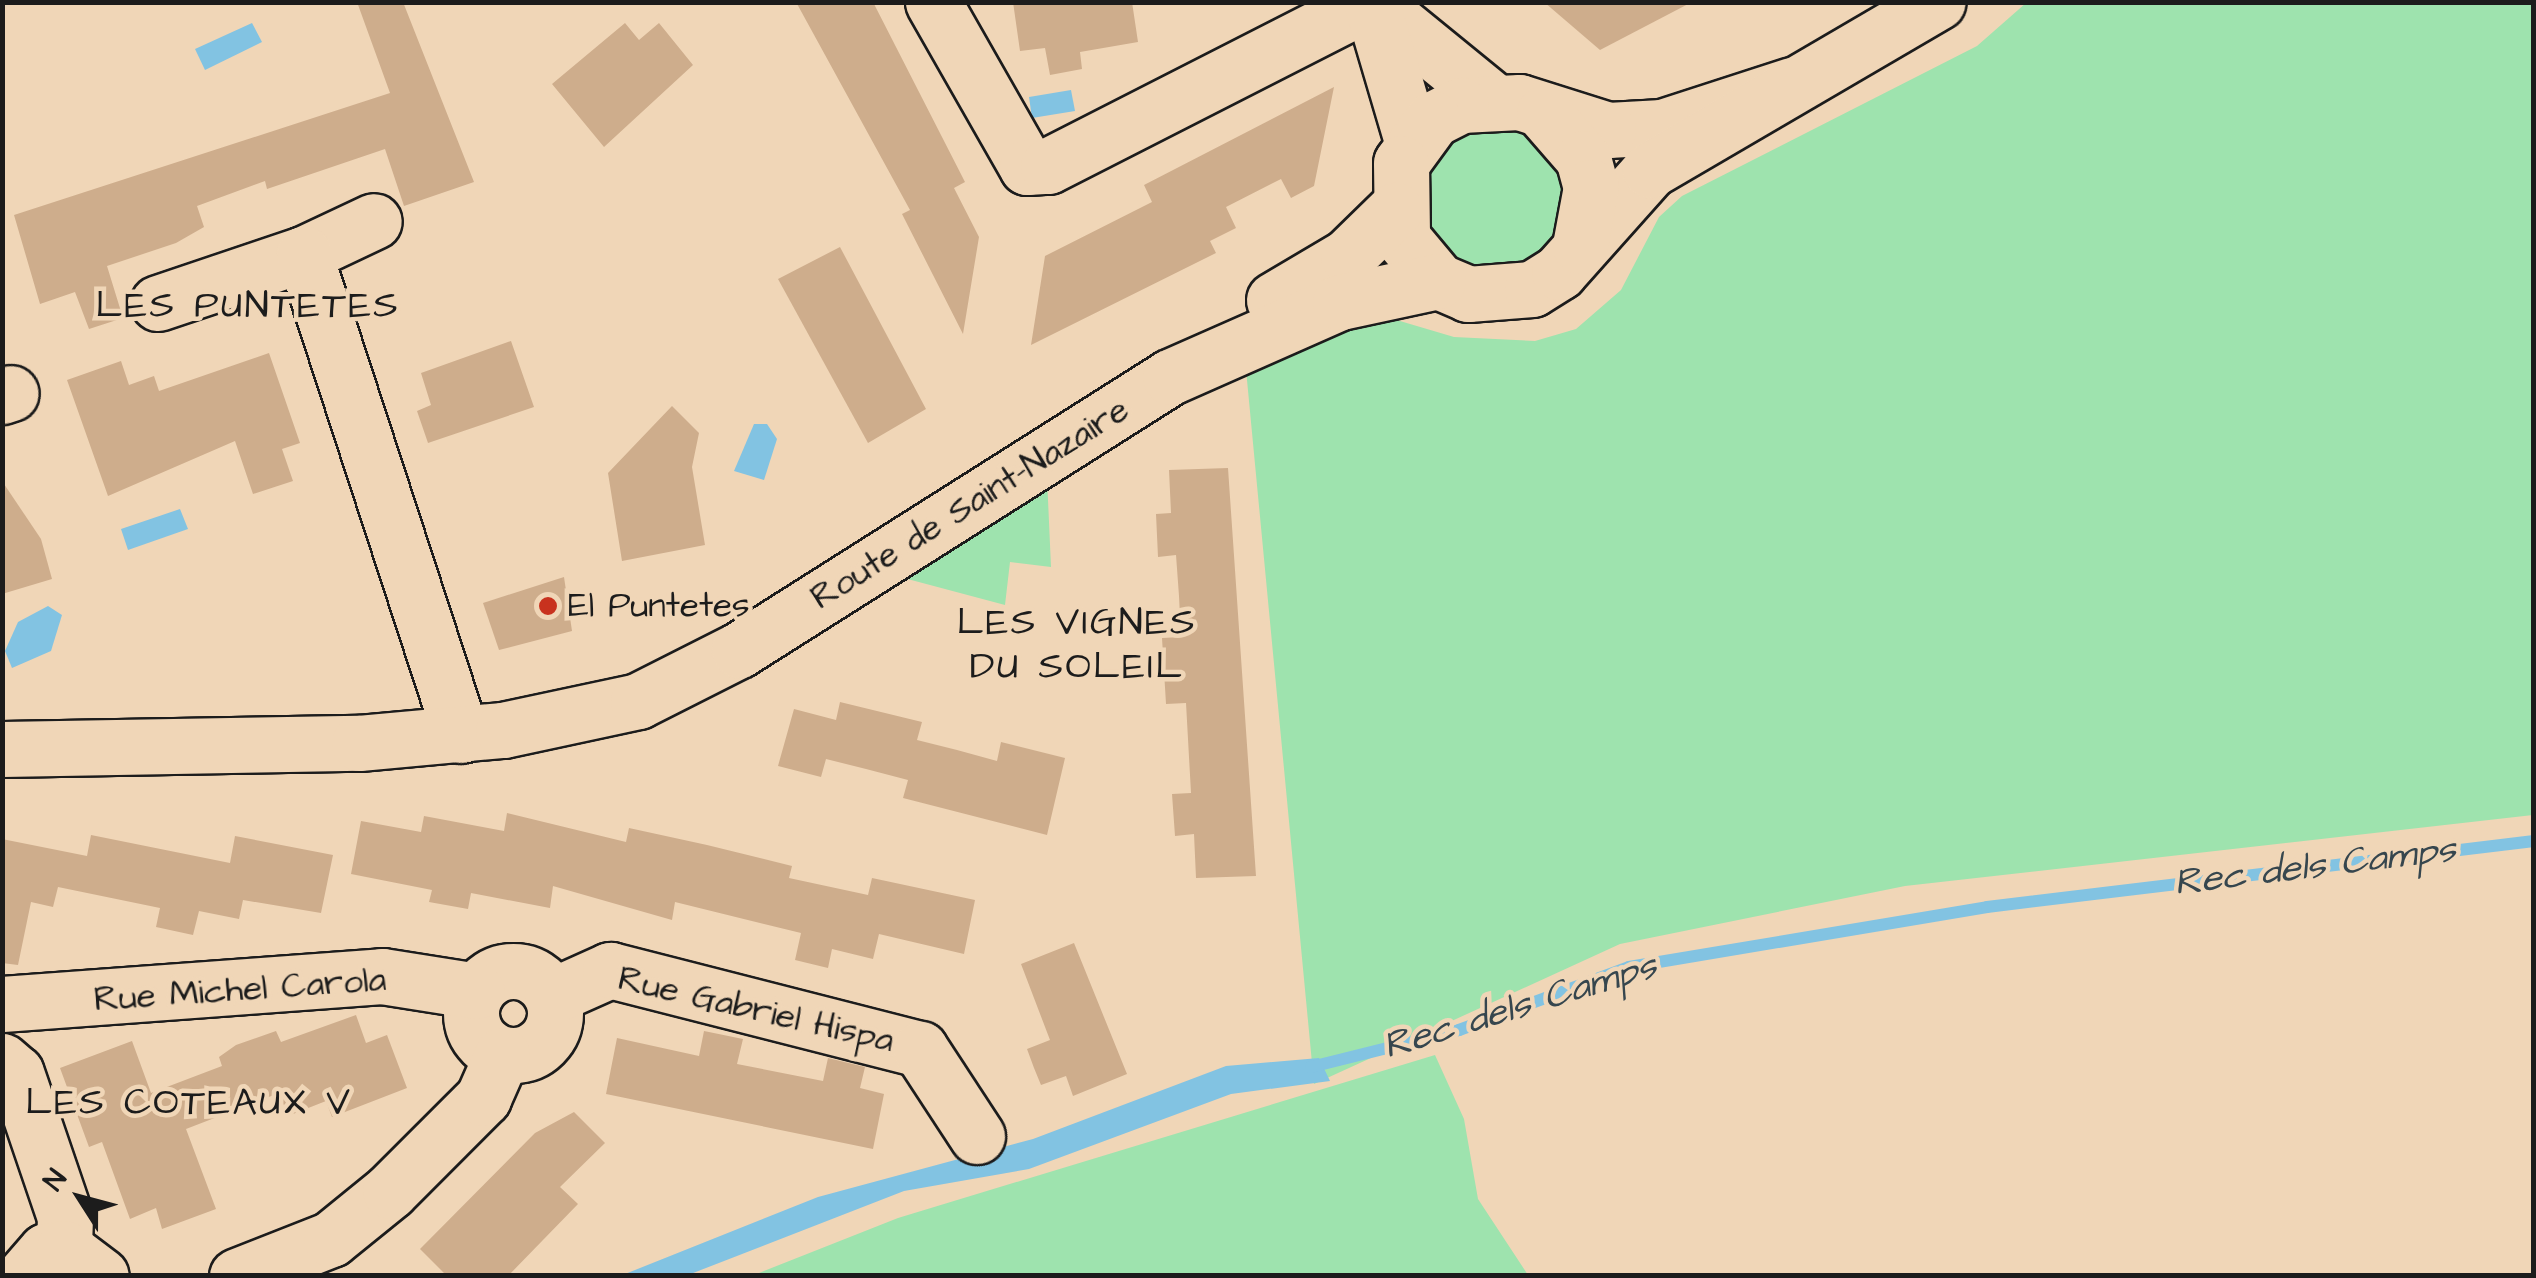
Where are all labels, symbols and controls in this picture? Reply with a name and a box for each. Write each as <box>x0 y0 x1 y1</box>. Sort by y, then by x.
district label: LES PUNTETES <box>96 284 400 330</box>
street label: Route de Saint-Nazaire <box>803 389 1137 619</box>
place label: El Puntetes <box>568 585 750 627</box>
marker: El Puntetes <box>537 595 559 617</box>
district label: LES VIGNES DU SOLEIL <box>957 601 1197 690</box>
water label: Rec dels Camps <box>2172 827 2458 907</box>
water label: Rec dels Camps <box>1378 944 1662 1070</box>
street label: Rue Gabriel Hispa <box>614 958 898 1062</box>
street label: Rue Michel Carola <box>93 959 387 1021</box>
district label: LES COTEAUX V <box>26 1081 352 1127</box>
north arrow <box>30 1148 130 1248</box>
text: N <box>34 1162 76 1199</box>

